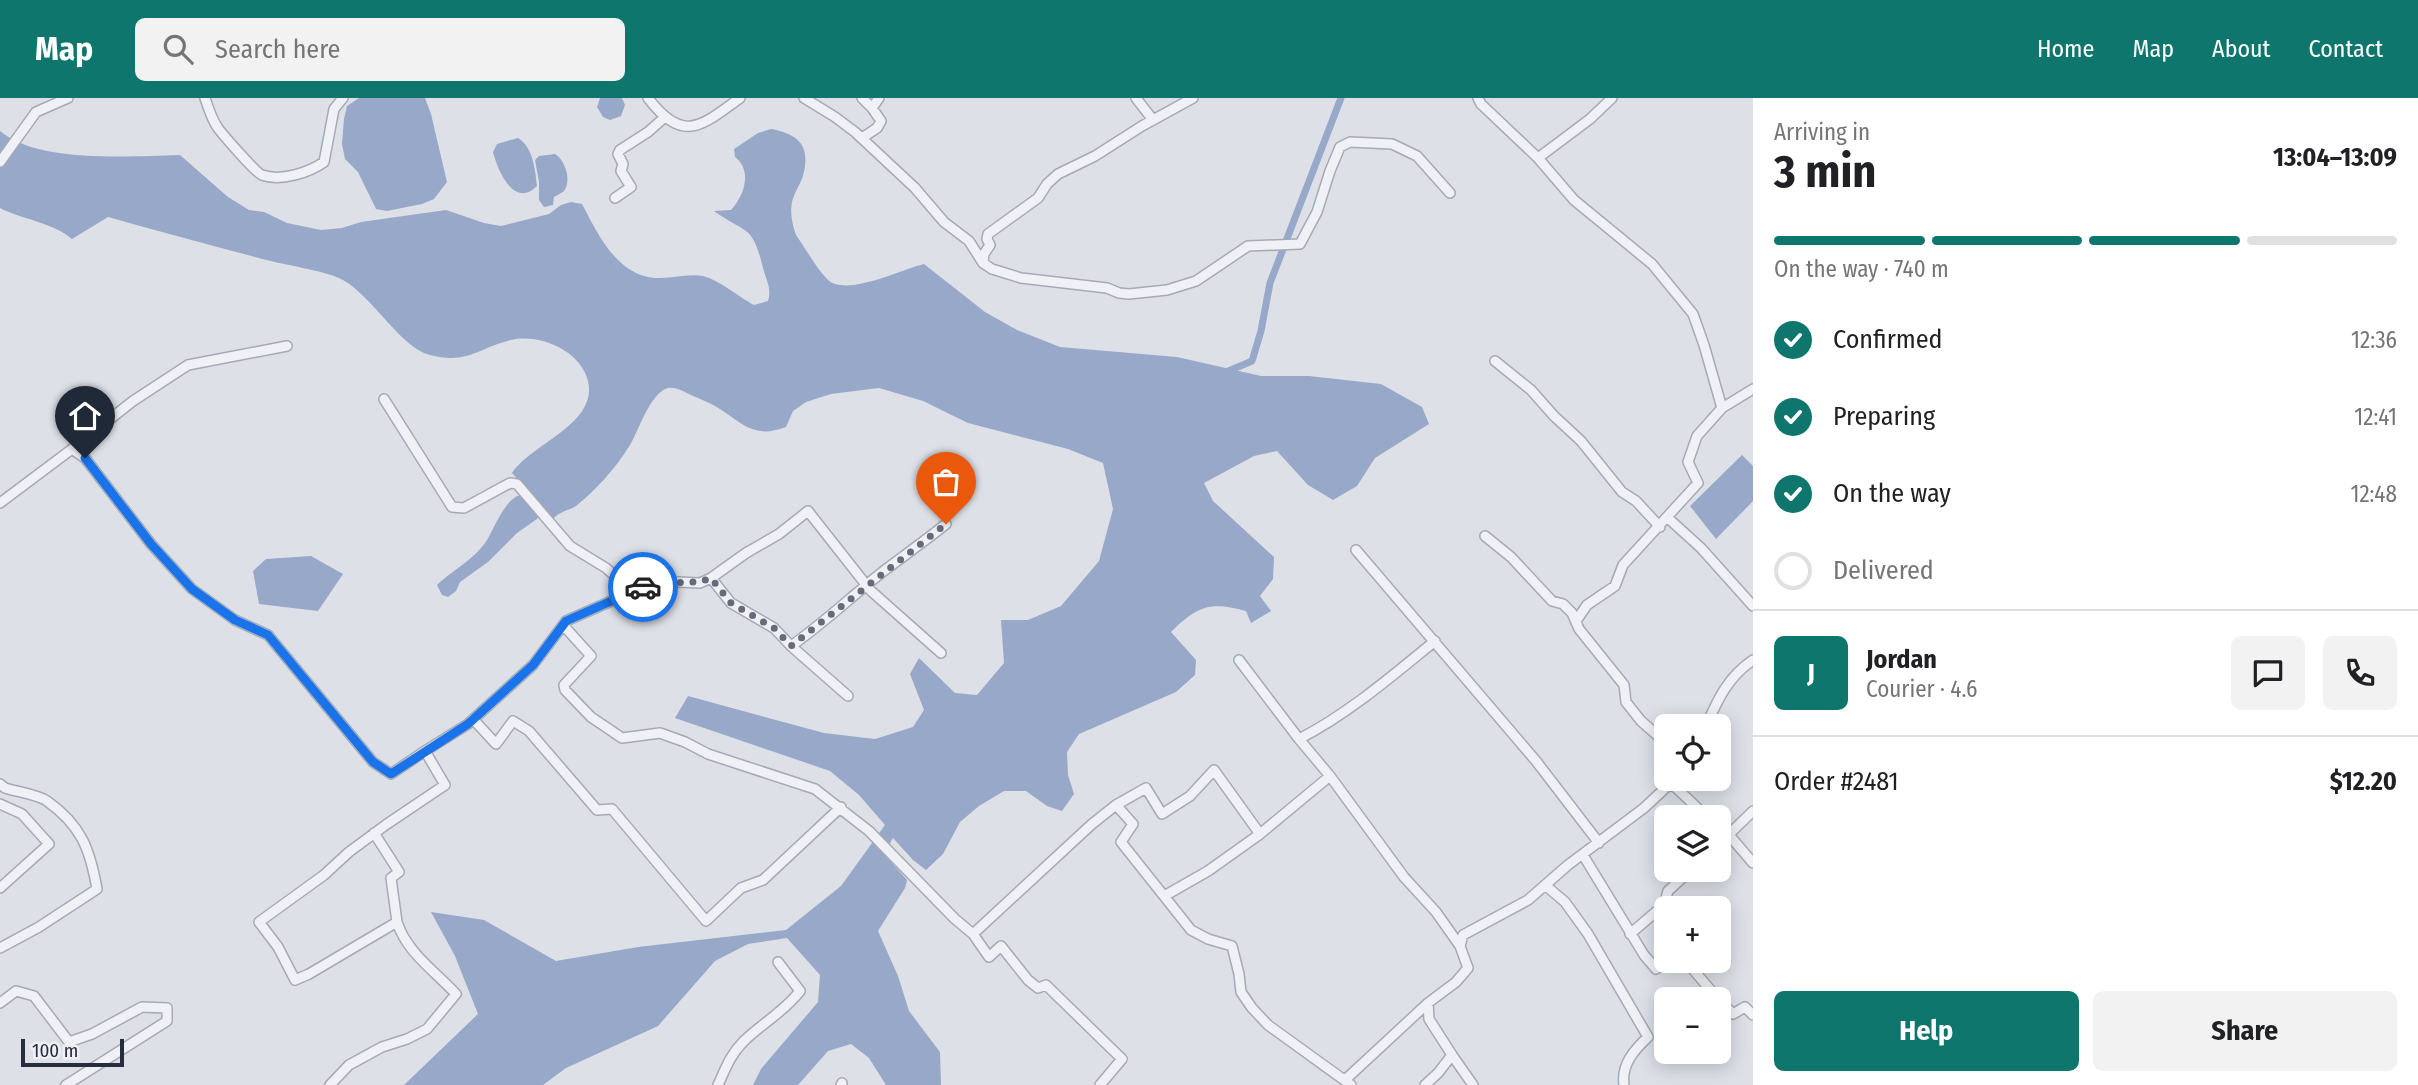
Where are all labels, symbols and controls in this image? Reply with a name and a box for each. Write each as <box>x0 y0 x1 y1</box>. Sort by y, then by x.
search box <box>135 18 625 81</box>
text: Map <box>35 29 93 69</box>
icon: search <box>159 30 197 68</box>
text: Search here <box>215 34 340 65</box>
text: Home <box>2037 35 2094 63</box>
text: Map <box>2132 35 2174 63</box>
text: About <box>2212 35 2270 63</box>
text: Contact <box>2308 35 2383 63</box>
text: Arriving in <box>1774 118 1870 146</box>
text: 13:04–13:09 <box>2273 142 2397 173</box>
text: 3 min <box>1774 144 1876 199</box>
text: On the way · 740 m <box>1774 255 1949 283</box>
icon: check <box>1774 321 1812 359</box>
text: Confirmed <box>1833 324 1943 355</box>
text: 12:36 <box>2351 326 2397 354</box>
pin <box>55 386 115 458</box>
icon: home <box>66 397 104 435</box>
icon: check <box>1774 398 1812 436</box>
text: Preparing <box>1833 401 1935 432</box>
text: 12:41 <box>2354 403 2397 431</box>
pin <box>916 452 976 524</box>
icon: bag <box>927 463 965 501</box>
icon: check <box>1774 475 1812 513</box>
text: On the way <box>1833 478 1951 509</box>
text: 12:48 <box>2350 480 2397 508</box>
courier <box>608 552 678 622</box>
text: Delivered <box>1833 555 1934 586</box>
icon: car <box>624 568 662 606</box>
button: chat <box>2231 636 2305 710</box>
button: phone <box>2323 636 2397 710</box>
text: Jordan <box>1866 644 1937 675</box>
text: J <box>1807 658 1815 689</box>
text: Courier · 4.6 <box>1866 675 1977 703</box>
map controls <box>1654 714 1731 1064</box>
button: locate <box>1654 714 1731 791</box>
text: Order #2481 <box>1774 766 1899 797</box>
text: $12.20 <box>2330 766 2397 797</box>
button: layers <box>1654 805 1731 882</box>
button: + <box>1654 896 1731 973</box>
button: − <box>1654 987 1731 1064</box>
button: Help <box>1774 991 2079 1071</box>
button: Share <box>2093 991 2397 1071</box>
scale bar <box>21 1036 124 1068</box>
text: 100 m <box>32 1039 78 1062</box>

